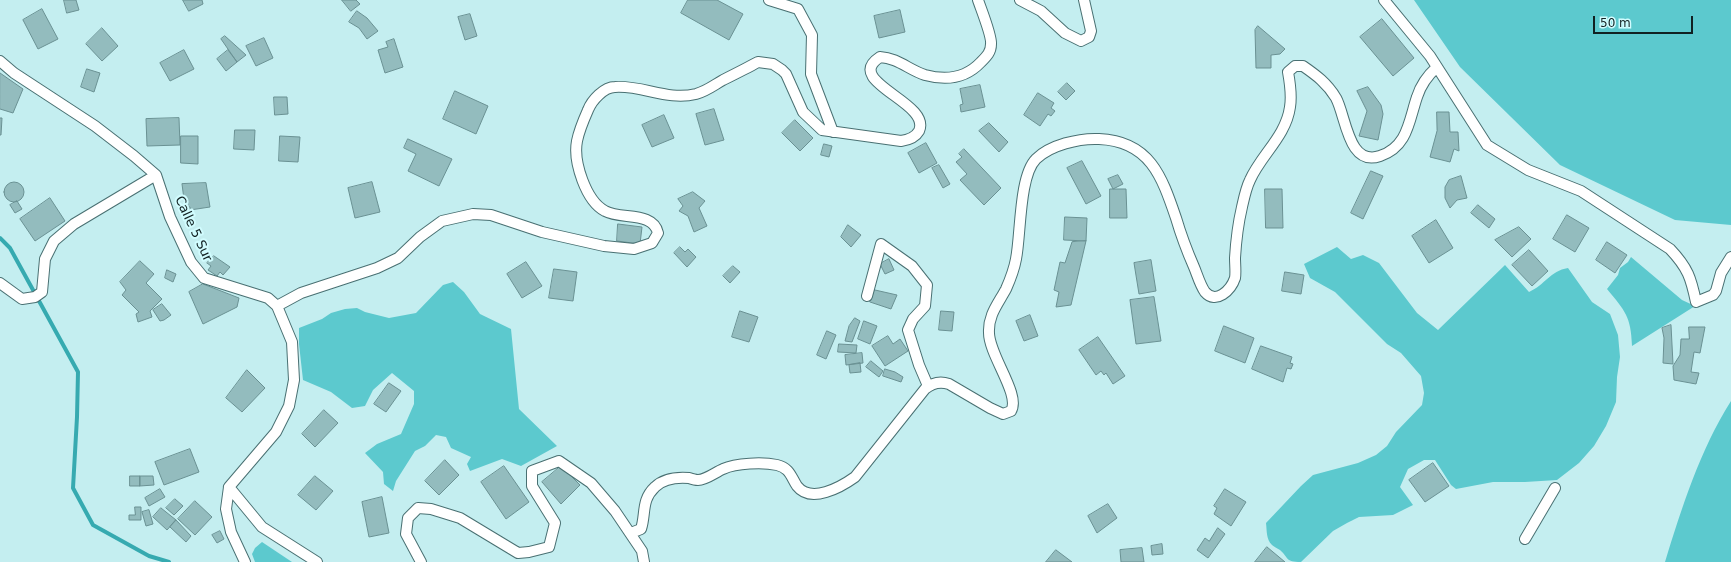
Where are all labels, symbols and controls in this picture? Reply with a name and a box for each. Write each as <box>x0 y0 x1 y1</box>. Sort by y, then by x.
scale bar <box>1595 8 1695 34</box>
text: 50 m <box>1600 16 1631 30</box>
street label: Calle 5 Sur <box>171 194 215 264</box>

